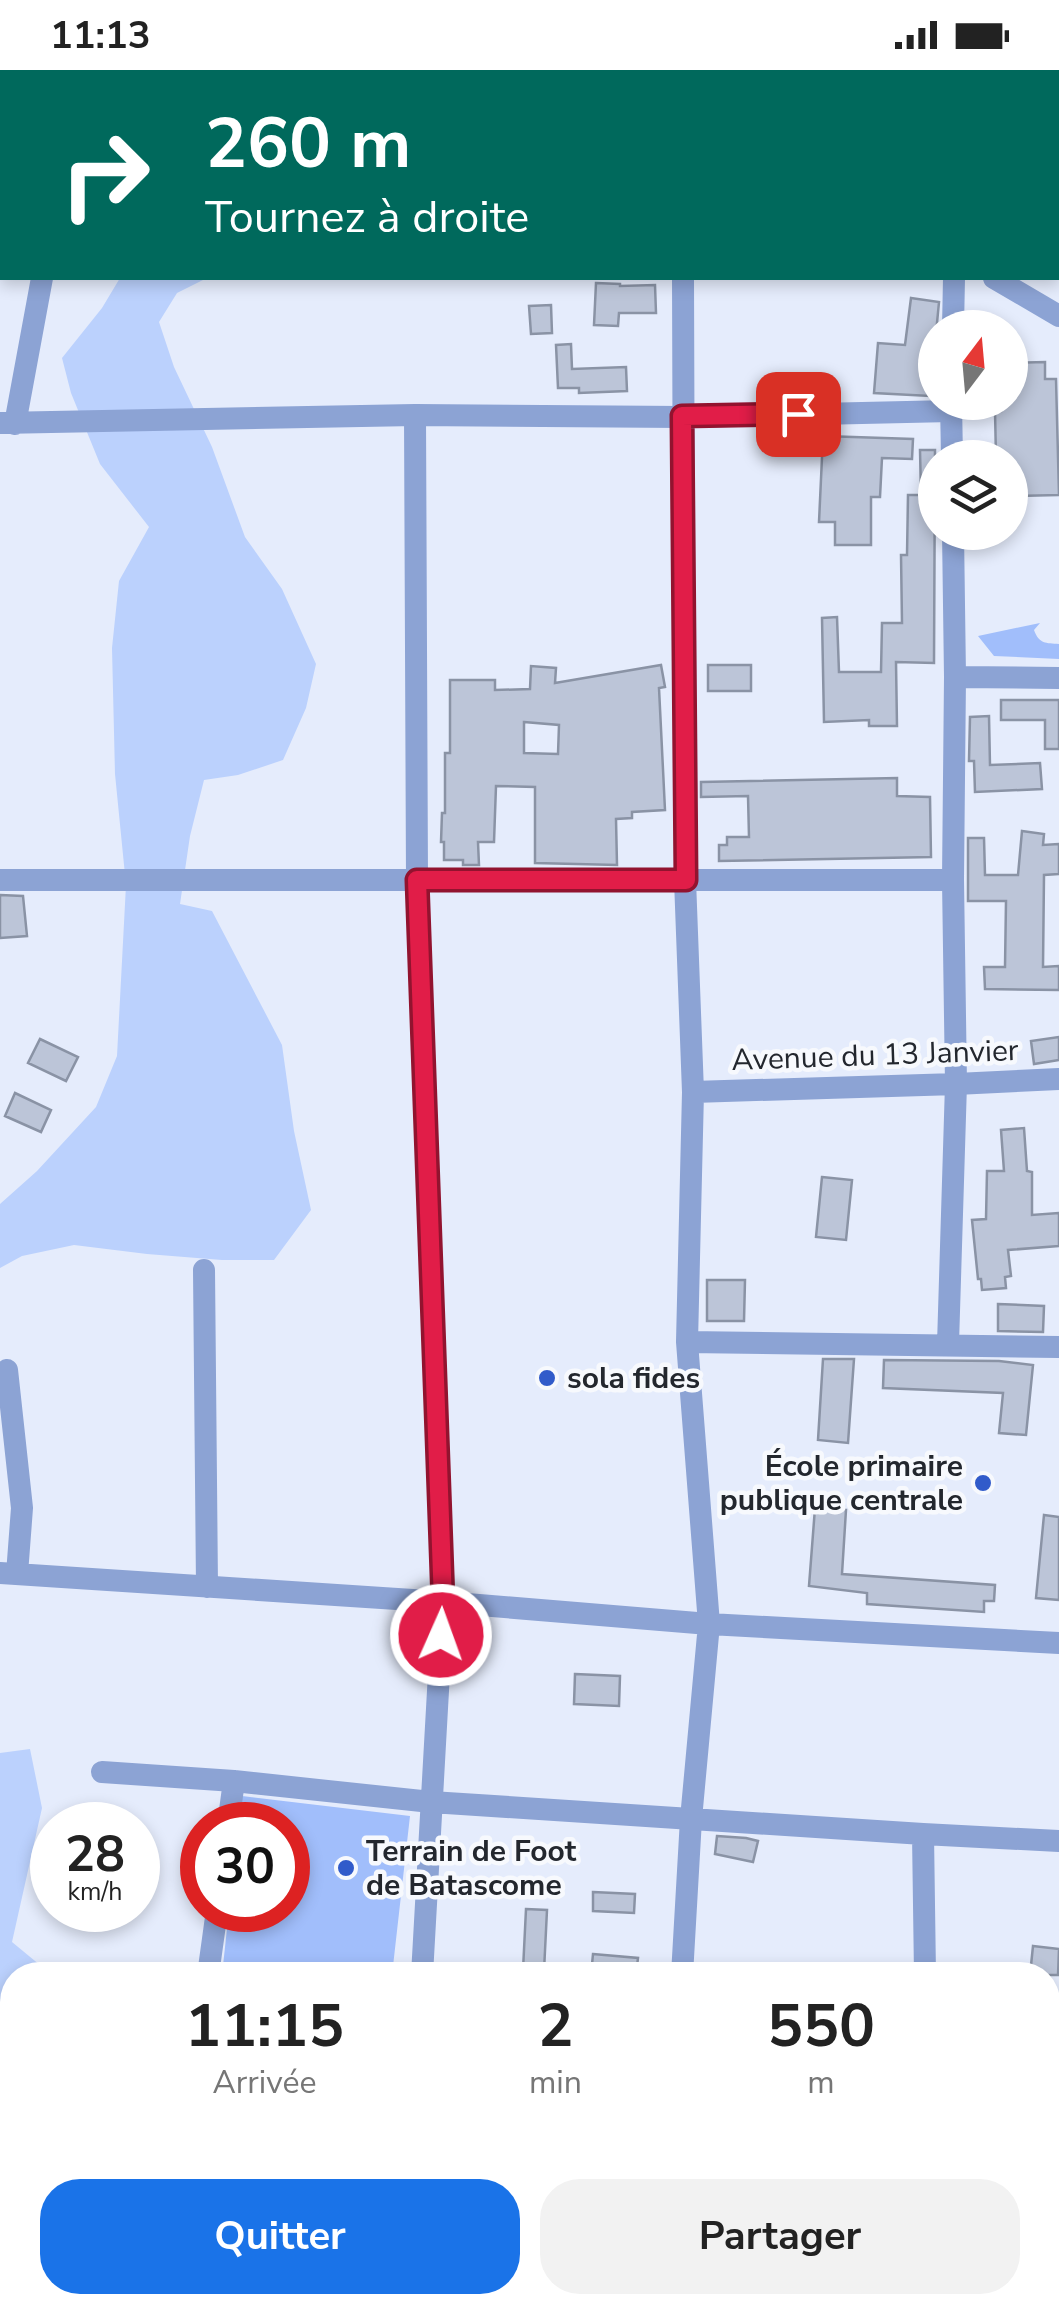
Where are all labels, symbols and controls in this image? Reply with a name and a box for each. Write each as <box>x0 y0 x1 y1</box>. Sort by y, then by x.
text: 11:13 <box>50 10 151 61</box>
text: 260 m <box>205 96 411 192</box>
icon: right <box>40 110 170 240</box>
text: Tournez à droite <box>205 187 529 248</box>
north arrow <box>918 310 1028 420</box>
map controls <box>918 310 1028 550</box>
pin <box>756 372 841 457</box>
icon: arrive <box>771 387 826 442</box>
button: layers <box>918 440 1028 550</box>
street label: Avenue du 13 Janvier <box>731 1030 1019 1081</box>
place label: sola fides <box>567 1358 700 1399</box>
marker: sola fides <box>536 1367 558 1389</box>
place label: École primaire publique centrale <box>720 1446 963 1521</box>
marker: École primaire publique centrale <box>972 1472 994 1494</box>
position arrow <box>389 1583 493 1687</box>
speed limit sign: 30 <box>180 1802 310 1932</box>
text: 28 <box>65 1820 125 1889</box>
place label: Terrain de Foot de Batascome <box>366 1831 577 1906</box>
marker: Terrain de Foot de Batascome <box>335 1857 357 1879</box>
text: km/h <box>67 1875 123 1909</box>
text: 11:15 <box>185 1985 344 2067</box>
text: 2 <box>537 1985 573 2067</box>
text: 550 <box>767 1985 875 2067</box>
text: Arrivée <box>212 2061 316 2104</box>
text: min <box>529 2061 582 2104</box>
text: m <box>807 2061 835 2104</box>
button: Quitter <box>40 2179 520 2294</box>
button: Partager <box>540 2179 1020 2294</box>

